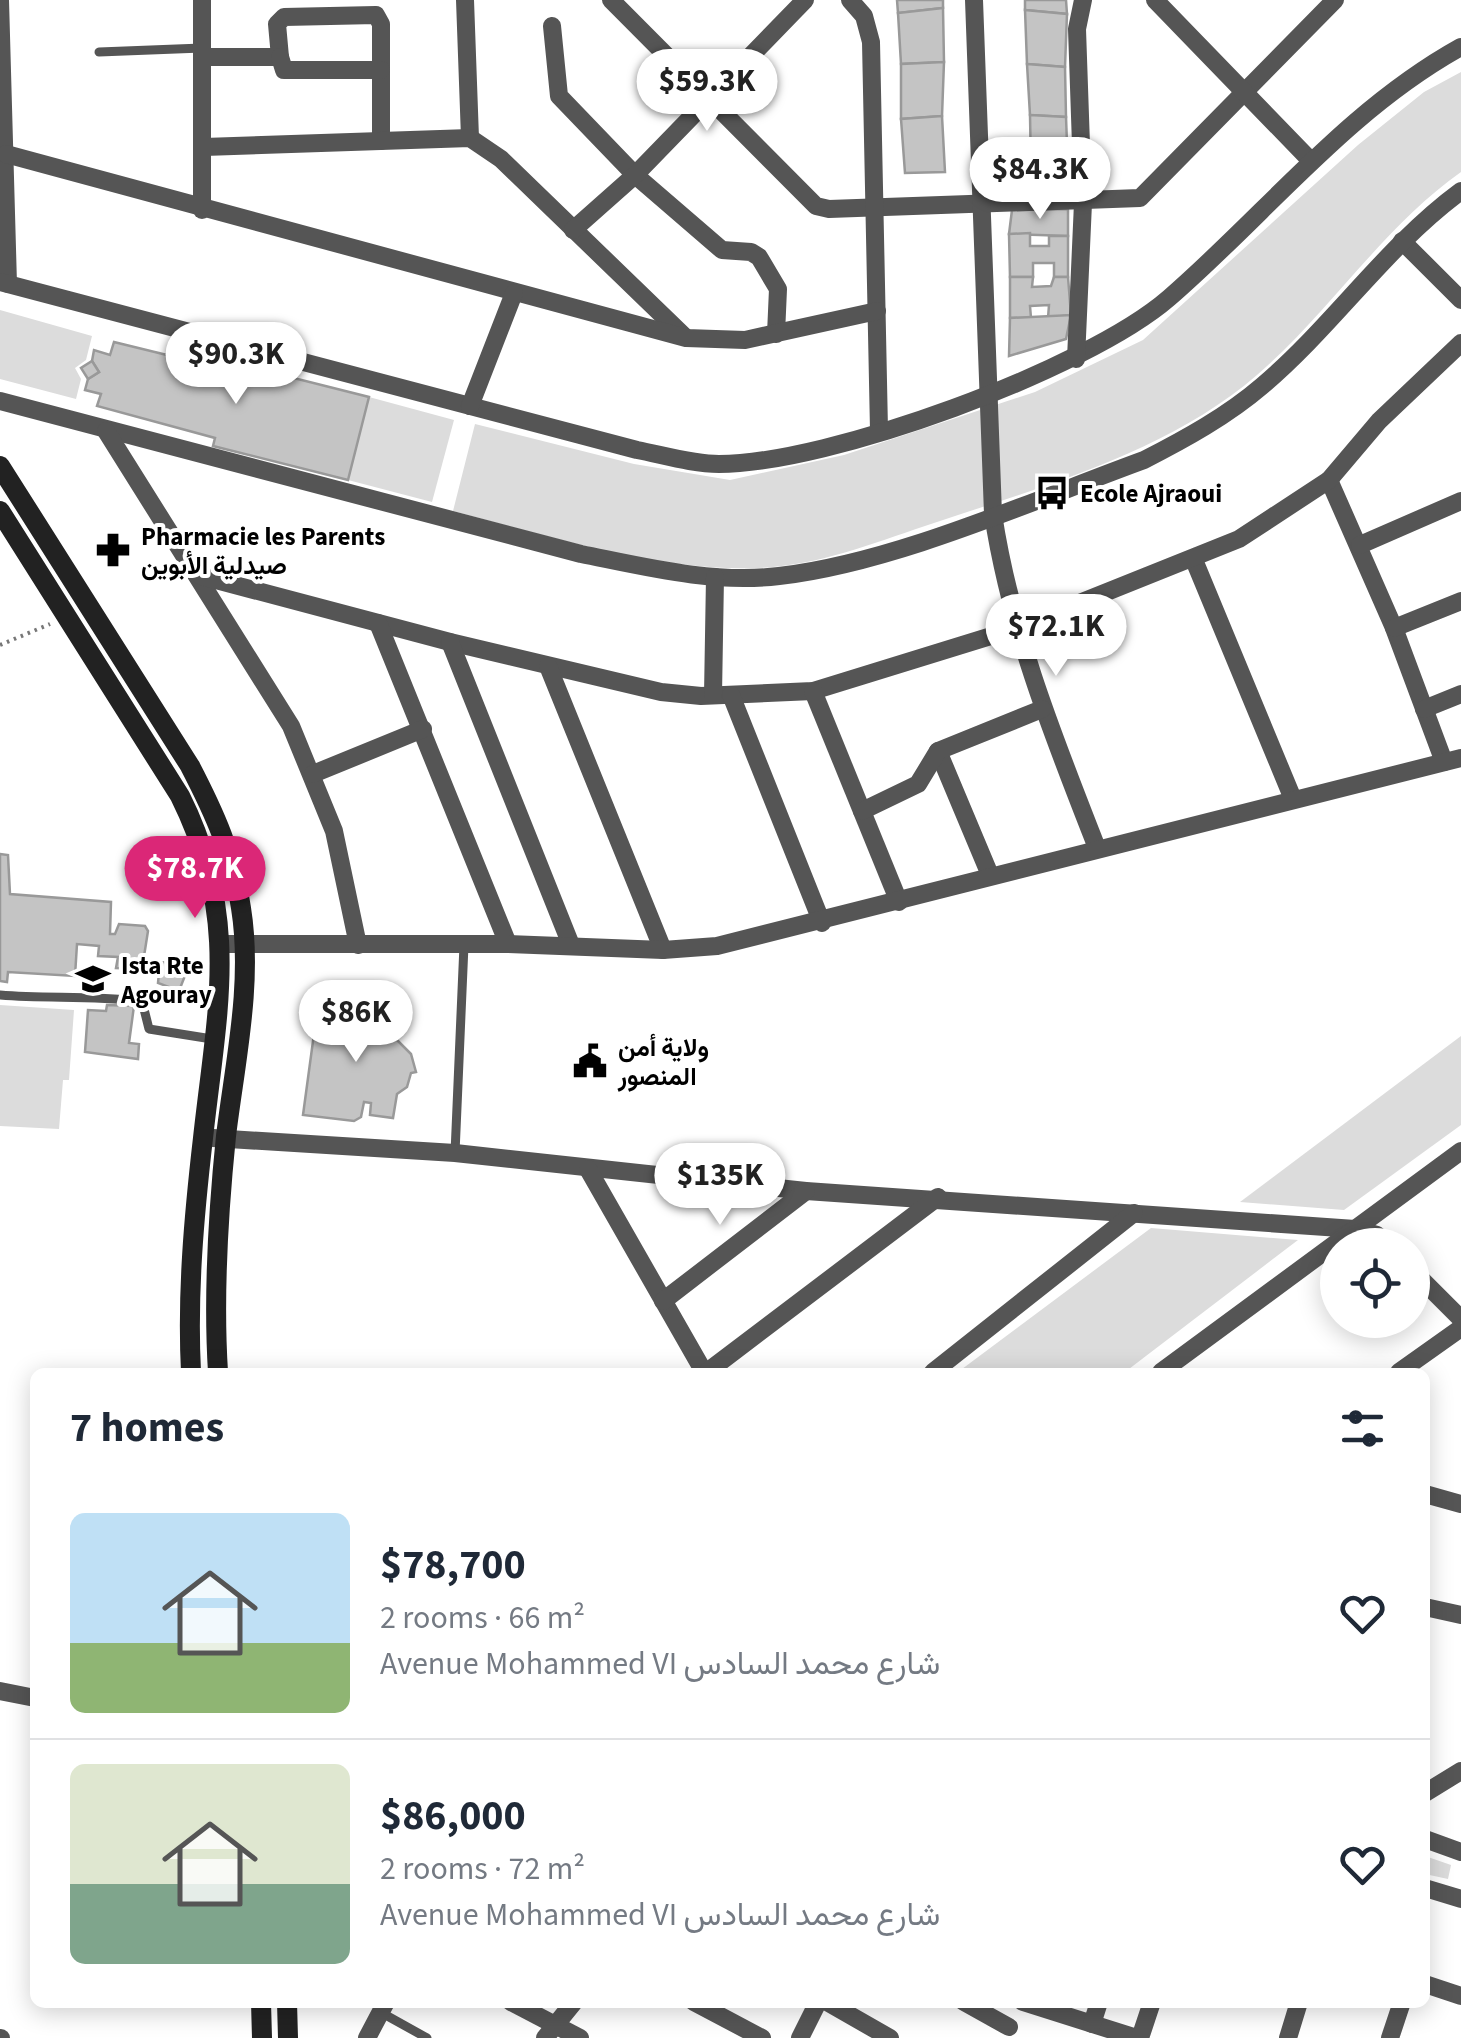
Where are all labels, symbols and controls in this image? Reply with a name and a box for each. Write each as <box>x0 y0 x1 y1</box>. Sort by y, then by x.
pin: $59.3K <box>626 49 788 134</box>
text: $59.3K <box>659 58 755 104</box>
pin: $84.3K <box>959 137 1121 222</box>
text: $84.3K <box>992 146 1088 192</box>
pin: $90.3K <box>155 322 317 407</box>
text: $90.3K <box>188 331 284 377</box>
bus stop icon: Ecole Ajraoui <box>1033 474 1071 512</box>
place label: Ecole Ajraoui <box>1080 476 1222 512</box>
place label: Pharmacie les Parents صيدلية الأبوين <box>141 519 385 584</box>
pharmacy icon: Pharmacie les Parents صيدلية الأبوين <box>94 531 132 569</box>
pin: $72.1K <box>975 594 1137 679</box>
text: $72.1K <box>1008 603 1104 649</box>
pin: $78.7K <box>114 836 276 921</box>
text: $78.7K <box>147 845 243 891</box>
place label: Ista Rte Agouray <box>120 948 212 1013</box>
school or university icon: Ista Rte Agouray <box>74 960 112 998</box>
pin: $86K <box>297 980 415 1065</box>
text: $86K <box>321 989 391 1035</box>
place label: ولاية أمن المنصور <box>617 1030 709 1095</box>
public building icon: ولاية أمن المنصور <box>571 1042 609 1080</box>
pin: $135K <box>650 1143 790 1228</box>
text: $135K <box>676 1152 764 1198</box>
map controls <box>1320 1228 1430 1338</box>
button: locate <box>1320 1228 1430 1338</box>
text: 7 homes <box>70 1398 224 1458</box>
icon: filters <box>1335 1401 1390 1456</box>
text: $78,700 <box>380 1535 526 1595</box>
icon: home <box>150 1553 270 1673</box>
icon: heart <box>1335 1586 1390 1641</box>
text: 2 rooms · 66 m² <box>380 1595 585 1641</box>
text: Avenue Mohammed VI شارع محمد السادس <box>380 1641 940 1687</box>
text: $86,000 <box>380 1786 526 1846</box>
icon: home <box>150 1804 270 1924</box>
icon: heart <box>1335 1837 1390 1892</box>
text: 2 rooms · 72 m² <box>380 1846 585 1892</box>
text: Avenue Mohammed VI شارع محمد السادس <box>380 1892 940 1938</box>

